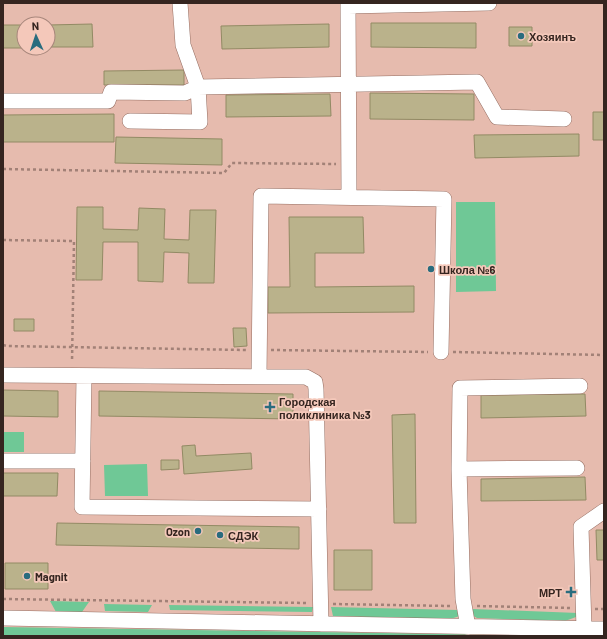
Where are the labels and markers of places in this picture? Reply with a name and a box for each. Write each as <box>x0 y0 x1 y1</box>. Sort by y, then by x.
place label: Хозяинъ <box>529 30 576 43</box>
marker: Хозяинъ <box>516 31 526 41</box>
place label: Школа №6 <box>439 263 495 276</box>
marker: Школа №6 <box>426 264 436 274</box>
place label: Городская поликлиника №3 <box>279 395 371 421</box>
marker: Городская поликлиника №3 <box>264 401 276 413</box>
place label: Ozon <box>166 525 190 538</box>
marker: Ozon <box>193 526 203 536</box>
place label: СДЭК <box>228 529 258 542</box>
marker: СДЭК <box>215 530 225 540</box>
place label: Magnit <box>35 570 68 583</box>
marker: Magnit <box>22 571 32 581</box>
place label: МРТ <box>539 586 562 599</box>
marker: МРТ <box>565 586 577 598</box>

